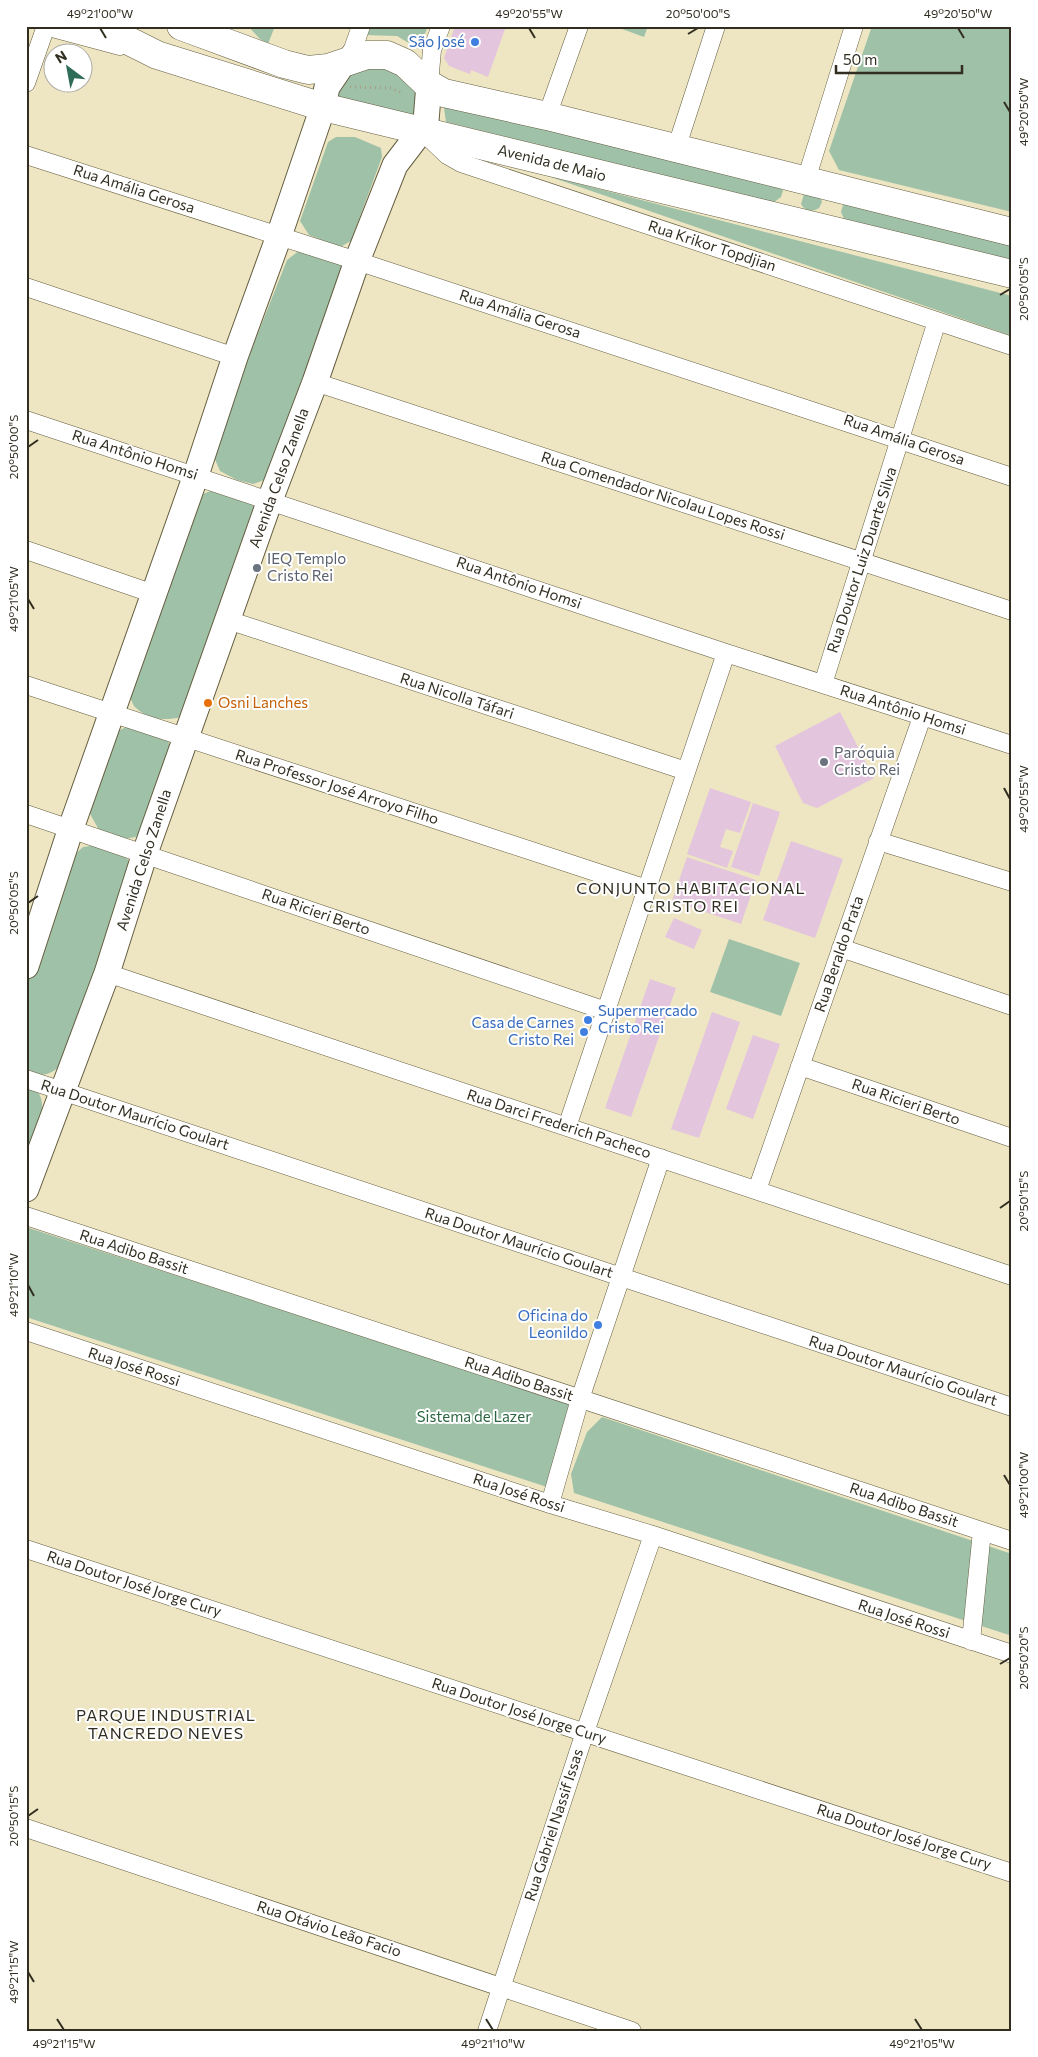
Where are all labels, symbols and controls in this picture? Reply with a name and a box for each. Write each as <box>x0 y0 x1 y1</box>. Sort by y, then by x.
text: 49°21'00"W <box>67 6 133 20</box>
text: 49°20'55"W <box>495 6 563 20</box>
text: 20°50'00"S <box>666 6 730 20</box>
text: 49°20'50"W <box>924 6 992 20</box>
place label: São José <box>409 32 465 50</box>
marker: São José <box>469 36 481 48</box>
north arrow <box>42 42 92 92</box>
scale bar <box>836 42 962 74</box>
text: N <box>52 47 70 67</box>
text: 50 m <box>843 50 877 68</box>
text: 49°20'50"W <box>1016 78 1030 146</box>
street label: Avenida de Maio <box>496 140 608 184</box>
street label: Rua Amália Gerosa <box>71 160 197 216</box>
street label: Rua Krikor Topdjian <box>646 216 779 274</box>
text: 20°50'05"S <box>1016 257 1030 321</box>
street label: Rua Amália Gerosa <box>457 285 583 341</box>
street label: Avenida Celso Zanella <box>244 405 312 550</box>
street label: Rua Amália Gerosa <box>841 410 967 468</box>
text: 20°50'00"S <box>6 415 20 479</box>
street label: Rua Antônio Homsi <box>70 425 201 483</box>
street label: Rua Comendador Nicolau Lopes Rossi <box>539 447 787 543</box>
street label: Rua Doutor Luiz Duarte Silva <box>822 464 900 655</box>
place label: IEQ Templo Cristo Rei <box>267 549 346 584</box>
street label: Rua Antônio Homsi <box>454 552 584 612</box>
marker: IEQ Templo Cristo Rei <box>251 562 263 574</box>
text: 49°21'05"W <box>6 566 20 632</box>
street label: Rua Nicolla Táfari <box>398 668 516 722</box>
street label: Rua Antônio Homsi <box>838 680 969 738</box>
place label: Osni Lanches <box>218 693 308 711</box>
marker: Osni Lanches <box>202 697 214 709</box>
place label: Paróquia Cristo Rei <box>834 743 900 778</box>
street label: Rua Professor José Arroyo Filho <box>233 745 441 827</box>
marker: Paróquia Cristo Rei <box>818 756 830 768</box>
text: 49°20'55"W <box>1016 765 1030 833</box>
street label: Avenida Celso Zanella <box>112 787 174 933</box>
text: 20°50'05"S <box>6 871 20 935</box>
district label: CONJUNTO HABITACIONAL CRISTO REI <box>576 878 806 915</box>
street label: Rua Ricieri Berto <box>260 884 373 938</box>
street label: Rua Beraldo Prata <box>810 893 866 1014</box>
place label: Supermercado Cristo Rei <box>598 1001 698 1036</box>
place label: Casa de Carnes Cristo Rei <box>471 1013 574 1048</box>
marker: Supermercado Cristo Rei <box>582 1014 594 1026</box>
marker: Casa de Carnes Cristo Rei <box>578 1026 590 1038</box>
street label: Rua Ricieri Berto <box>850 1074 963 1128</box>
street label: Rua Doutor Maurício Goulart <box>39 1075 232 1153</box>
street label: Rua Darci Frederich Pacheco <box>465 1085 654 1161</box>
text: 20°50'15"S <box>1016 1171 1030 1231</box>
street label: Rua Doutor Maurício Goulart <box>423 1203 616 1281</box>
street label: Rua Adibo Bassit <box>78 1225 191 1277</box>
text: 49°21'10"W <box>6 1253 20 1317</box>
place label: Oficina do Leonildo <box>518 1306 588 1341</box>
marker: Oficina do Leonildo <box>592 1319 604 1331</box>
street label: Rua Doutor Maurício Goulart <box>807 1331 1000 1409</box>
street label: Rua José Rossi <box>86 1343 183 1389</box>
street label: Rua Adibo Bassit <box>463 1352 576 1404</box>
park label: Sistema de Lazer <box>417 1407 531 1425</box>
text: 49°21'00"W <box>1016 1452 1030 1518</box>
street label: Rua José Rossi <box>471 1469 568 1515</box>
street label: Rua Adibo Bassit <box>848 1478 961 1530</box>
street label: Rua Doutor José Jorge Cury <box>45 1546 224 1620</box>
street label: Rua José Rossi <box>856 1595 953 1641</box>
text: 20°50'20"S <box>1016 1626 1030 1690</box>
street label: Rua Doutor José Jorge Cury <box>430 1673 609 1747</box>
district label: PARQUE INDUSTRIAL TANCREDO NEVES <box>76 1705 256 1742</box>
street label: Rua Gabriel Nassif Issas <box>520 1746 586 1903</box>
text: 20°50'15"S <box>6 1786 20 1846</box>
street label: Rua Doutor José Jorge Cury <box>815 1799 994 1873</box>
street label: Rua Otávio Leão Facio <box>255 1896 404 1960</box>
text: 49°21'15"W <box>6 1940 20 2004</box>
text: 49°21'15"W <box>32 2036 96 2050</box>
text: 49°21'10"W <box>461 2036 525 2050</box>
text: 49°21'05"W <box>889 2036 955 2050</box>

